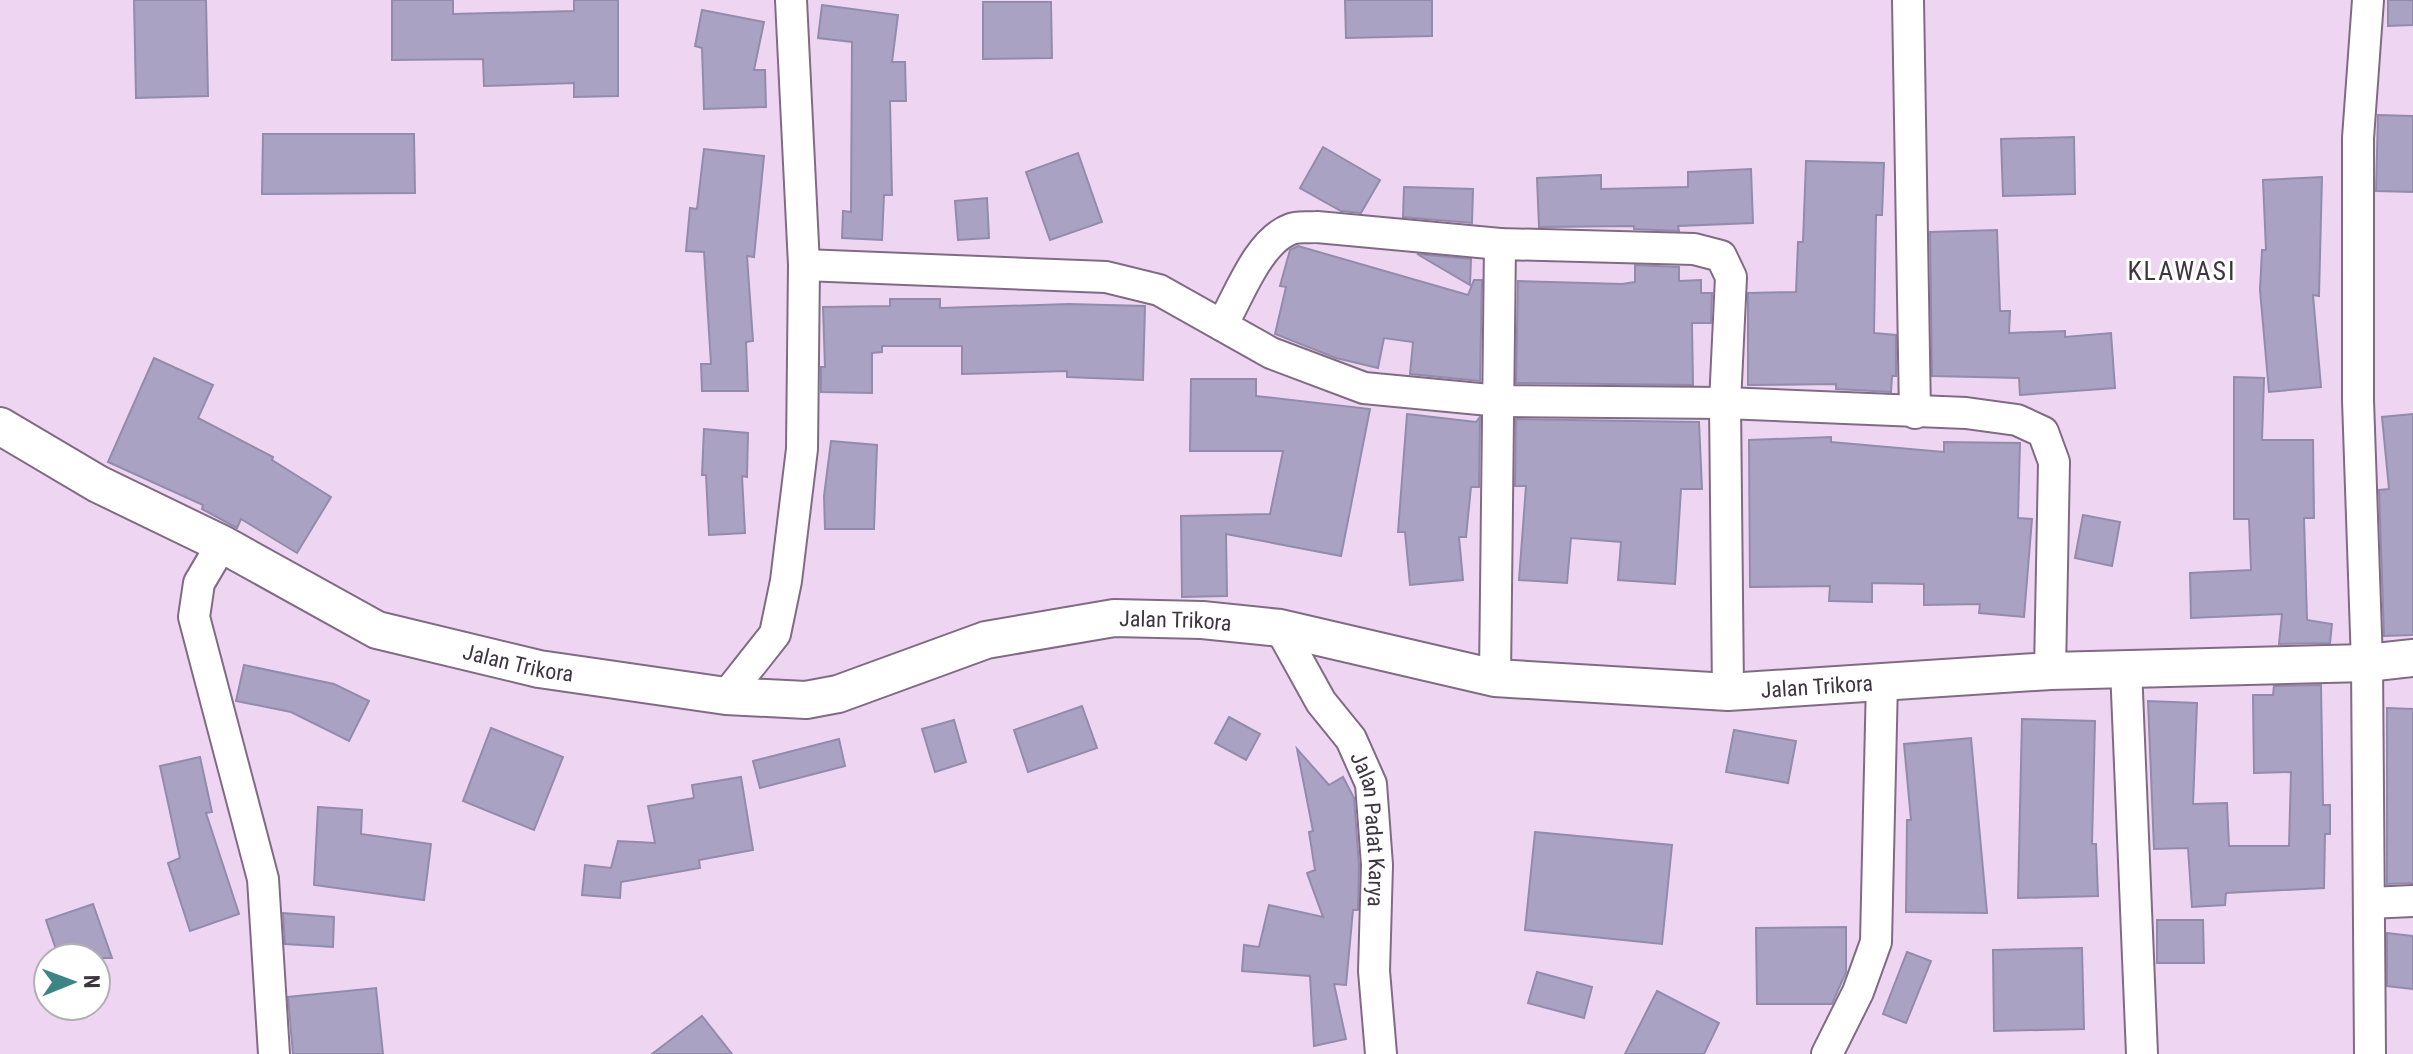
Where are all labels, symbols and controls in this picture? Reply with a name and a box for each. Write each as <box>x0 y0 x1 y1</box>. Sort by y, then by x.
district label: KLAWASI <box>2127 256 2237 286</box>
street label: Jalan Trikora <box>1119 606 1233 636</box>
street label: Jalan Trikora <box>460 639 575 687</box>
street label: Jalan Trikora <box>1760 671 1874 703</box>
street label: Jalan Padat Karya <box>1345 748 1389 907</box>
north arrow <box>32 942 112 1022</box>
text: N <box>79 975 104 989</box>

